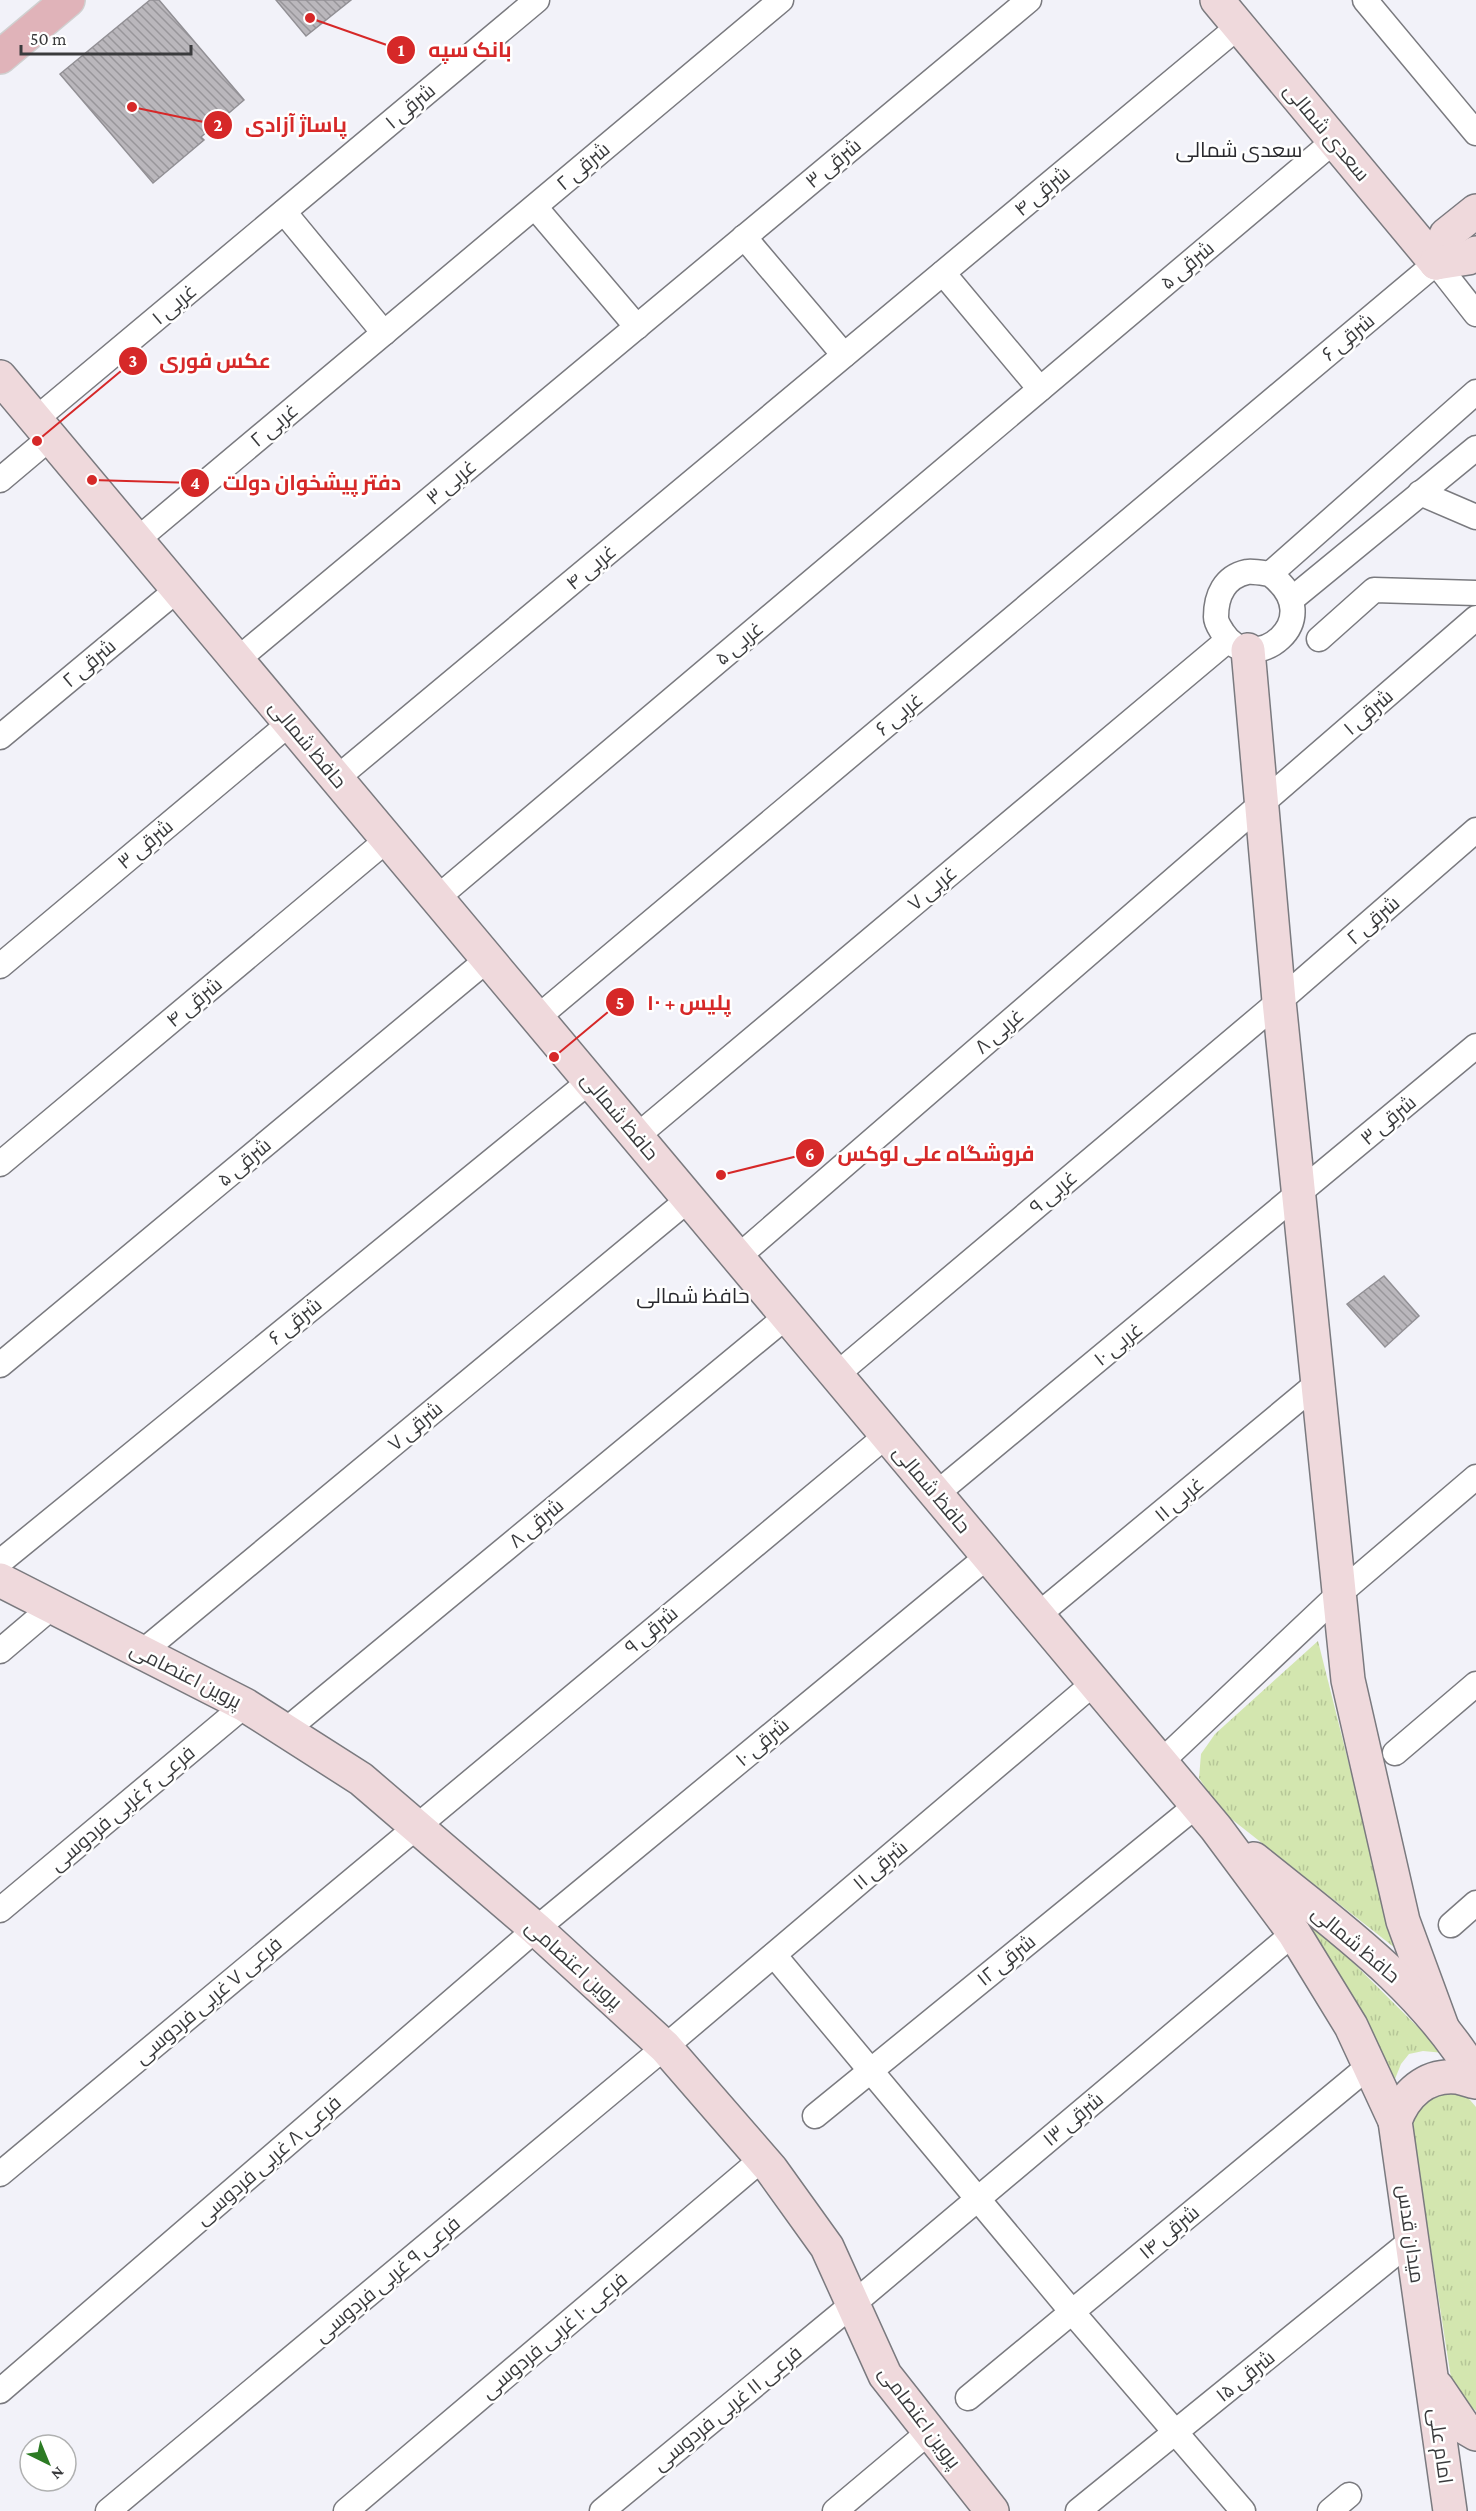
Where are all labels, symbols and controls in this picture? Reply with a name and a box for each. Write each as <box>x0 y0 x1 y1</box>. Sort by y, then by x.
scale bar <box>21 18 190 56</box>
text: 50 m <box>30 29 67 49</box>
callout: بانک سپه <box>386 30 523 69</box>
text: بانک سپه <box>428 38 512 64</box>
text: 1 <box>398 40 405 60</box>
street label: ۱ شرقی <box>381 79 441 135</box>
street label: سعدی شمالی <box>1278 79 1374 187</box>
callout: پاساژ آزادی <box>203 105 359 144</box>
text: پاساژ آزادی <box>245 113 347 140</box>
text: 2 <box>213 115 223 135</box>
street label: ۳ شرقی <box>801 134 866 194</box>
street label: ۲ شرقی <box>552 138 615 196</box>
district label: سعدی شمالی <box>1176 138 1302 163</box>
street label: ۴ شرقی <box>1010 162 1075 222</box>
street label: ۵ شرقی <box>1156 236 1219 295</box>
street label: ۱ غربی <box>147 279 202 330</box>
street label: ۶ شرقی <box>1317 309 1380 367</box>
callout: عکس فوری <box>118 342 283 381</box>
text: عکس فوری <box>159 349 271 374</box>
text: 3 <box>129 351 137 371</box>
street label: ۲ غربی <box>246 399 303 453</box>
street label: ۳ غربی <box>422 455 482 511</box>
callout: دفتر پیشخوان دولت <box>180 464 413 503</box>
text: دفتر پیشخوان دولت <box>223 471 401 498</box>
text: 4 <box>190 473 200 493</box>
street label: ۴ غربی <box>562 540 622 596</box>
street label: ۵ غربی <box>711 617 769 671</box>
street label: ۲ شرقی <box>58 635 121 693</box>
street label: ۱ شرقی <box>1339 685 1398 741</box>
street label: ۶ غربی <box>871 688 928 741</box>
street label: حافظ شمالی <box>263 696 351 794</box>
street label: ۳ شرقی <box>113 815 178 875</box>
street label: ۷ غربی <box>903 861 962 916</box>
street label: ۲ شرقی <box>1342 891 1405 950</box>
street label: ۴ شرقی <box>162 973 227 1033</box>
callout: پلیس + ۱۰ <box>605 983 743 1022</box>
text: پلیس + ۱۰ <box>647 991 732 1018</box>
text: 5 <box>616 993 624 1013</box>
street label: ۸ غربی <box>970 1004 1029 1060</box>
street label: حافظ شمالی <box>575 1068 663 1166</box>
street label: ۳ شرقی <box>1356 1091 1421 1151</box>
street label: ۵ شرقی <box>213 1133 276 1192</box>
callout: فروشگاه علی لوکس <box>795 1134 1046 1173</box>
text: فروشگاه علی لوکس <box>838 1142 1034 1167</box>
text: 6 <box>805 1144 815 1164</box>
street label: ۹ غربی <box>1025 1166 1082 1220</box>
district label: حافظ شمالی <box>636 1284 750 1309</box>
street label: ۶ شرقی <box>264 1293 327 1350</box>
street label: ۱۰ غربی <box>1089 1318 1148 1372</box>
street label: ۷ شرقی <box>383 1397 448 1457</box>
street label: حافظ شمالی <box>887 1441 975 1539</box>
street label: ۱۱ غربی <box>1150 1472 1209 1527</box>
street label: ۸ شرقی <box>504 1494 569 1554</box>
street label: شرقی ۹ <box>620 1602 683 1660</box>
street label: پروین اعتصامی <box>126 1638 246 1715</box>
street label: شرقی ۱۰ <box>731 1713 794 1772</box>
street label: فرعی ۶ غربی فردوسی <box>45 1741 200 1877</box>
street label: ۱۱ شرقی <box>848 1836 913 1896</box>
street label: حافظ شمالی <box>1306 1901 1404 1989</box>
street label: پروین اعتصامی <box>520 1915 627 2015</box>
street label: ۱۲ شرقی <box>972 1930 1041 1992</box>
street label: فرعی ۷ غربی فردوسی <box>130 1932 287 2069</box>
street label: ۱۳ شرقی <box>1039 2088 1109 2152</box>
street label: فرعی ۸ غربی فردوسی <box>191 2091 346 2231</box>
street label: میدان قدس <box>1391 2183 1429 2285</box>
street label: ۱۴ شرقی <box>1135 2201 1205 2265</box>
street label: فرعی ۹ غربی فردوسی <box>310 2212 465 2348</box>
street label: فرعی ۱۰ غربی فردوسی <box>476 2267 633 2404</box>
street label: فرعی ۱۱ غربی فردوسی <box>648 2341 807 2476</box>
street label: ۱۵ شرقی <box>1211 2346 1280 2408</box>
street label: پروین اعتصامی <box>873 2362 966 2474</box>
street label: امام علی <box>1422 2407 1457 2486</box>
north arrow <box>18 2433 78 2493</box>
text: N <box>48 2464 68 2484</box>

